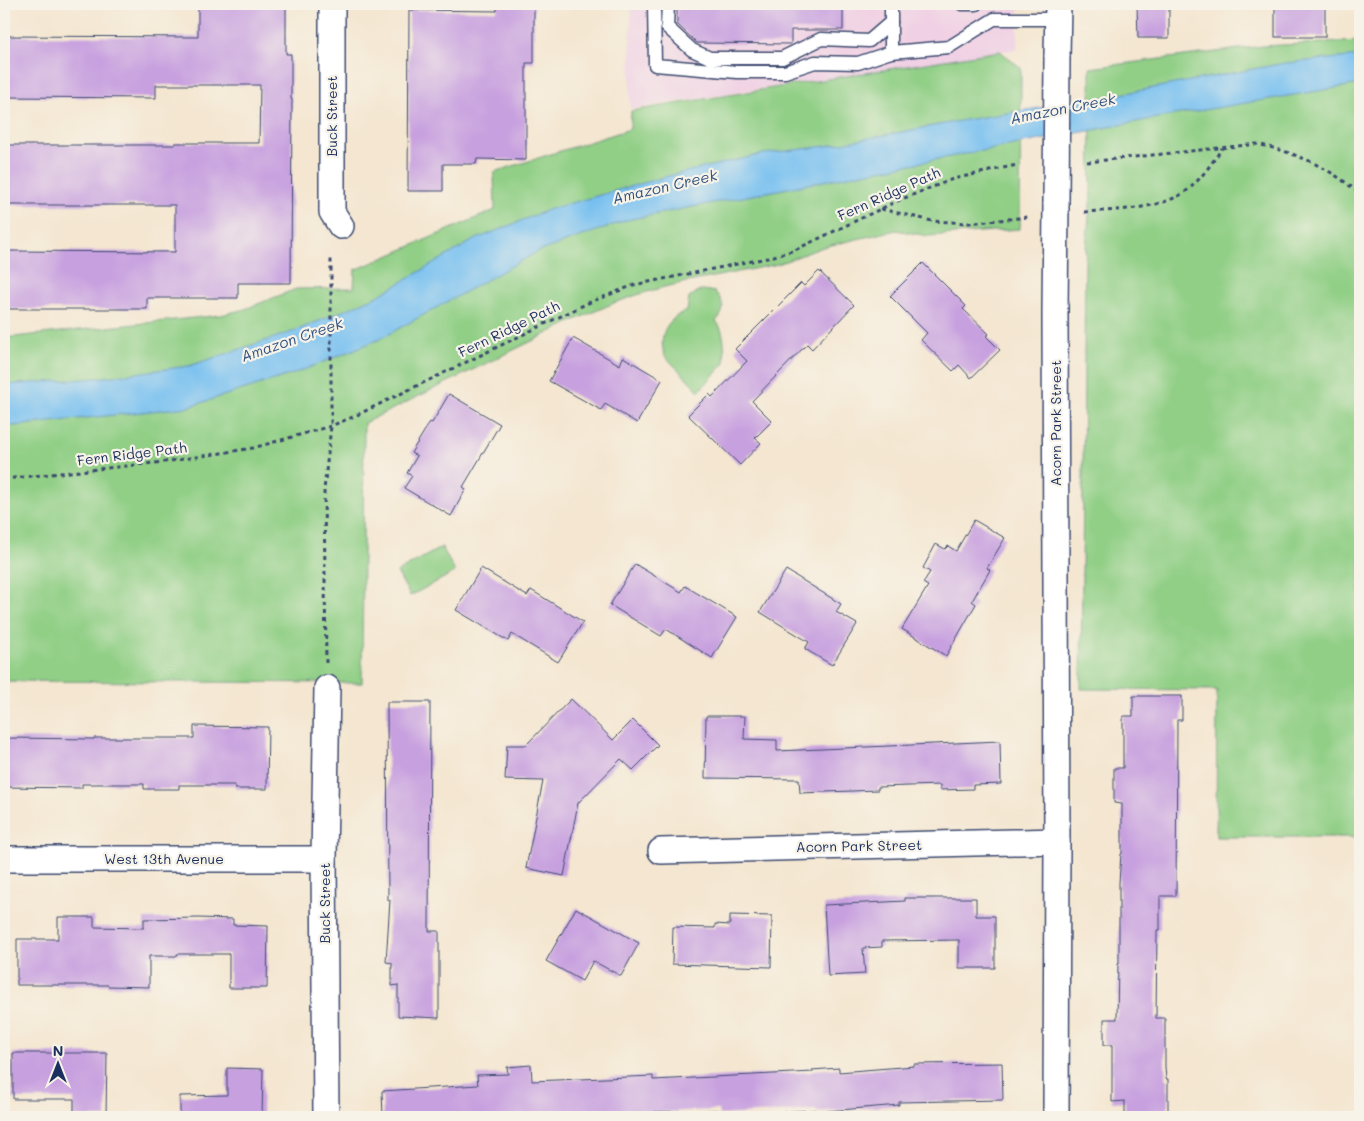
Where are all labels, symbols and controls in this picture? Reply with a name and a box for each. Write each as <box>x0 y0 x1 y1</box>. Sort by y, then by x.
street label: Buck Street <box>322 75 341 157</box>
water label: Amazon Creek <box>1008 88 1118 128</box>
street label: Fern Ridge Path <box>834 162 943 225</box>
water label: Amazon Creek <box>610 164 720 208</box>
street label: Fern Ridge Path <box>455 296 563 361</box>
water label: Amazon Creek <box>238 312 346 366</box>
street label: Acorn Park Street <box>1046 360 1065 486</box>
street label: Fern Ridge Path <box>76 437 188 470</box>
street label: Acorn Park Street <box>796 835 922 856</box>
street label: West 13th Avenue <box>104 849 224 868</box>
street label: Buck Street <box>315 862 334 944</box>
north arrow <box>32 1038 82 1088</box>
text: N <box>53 1041 63 1060</box>

